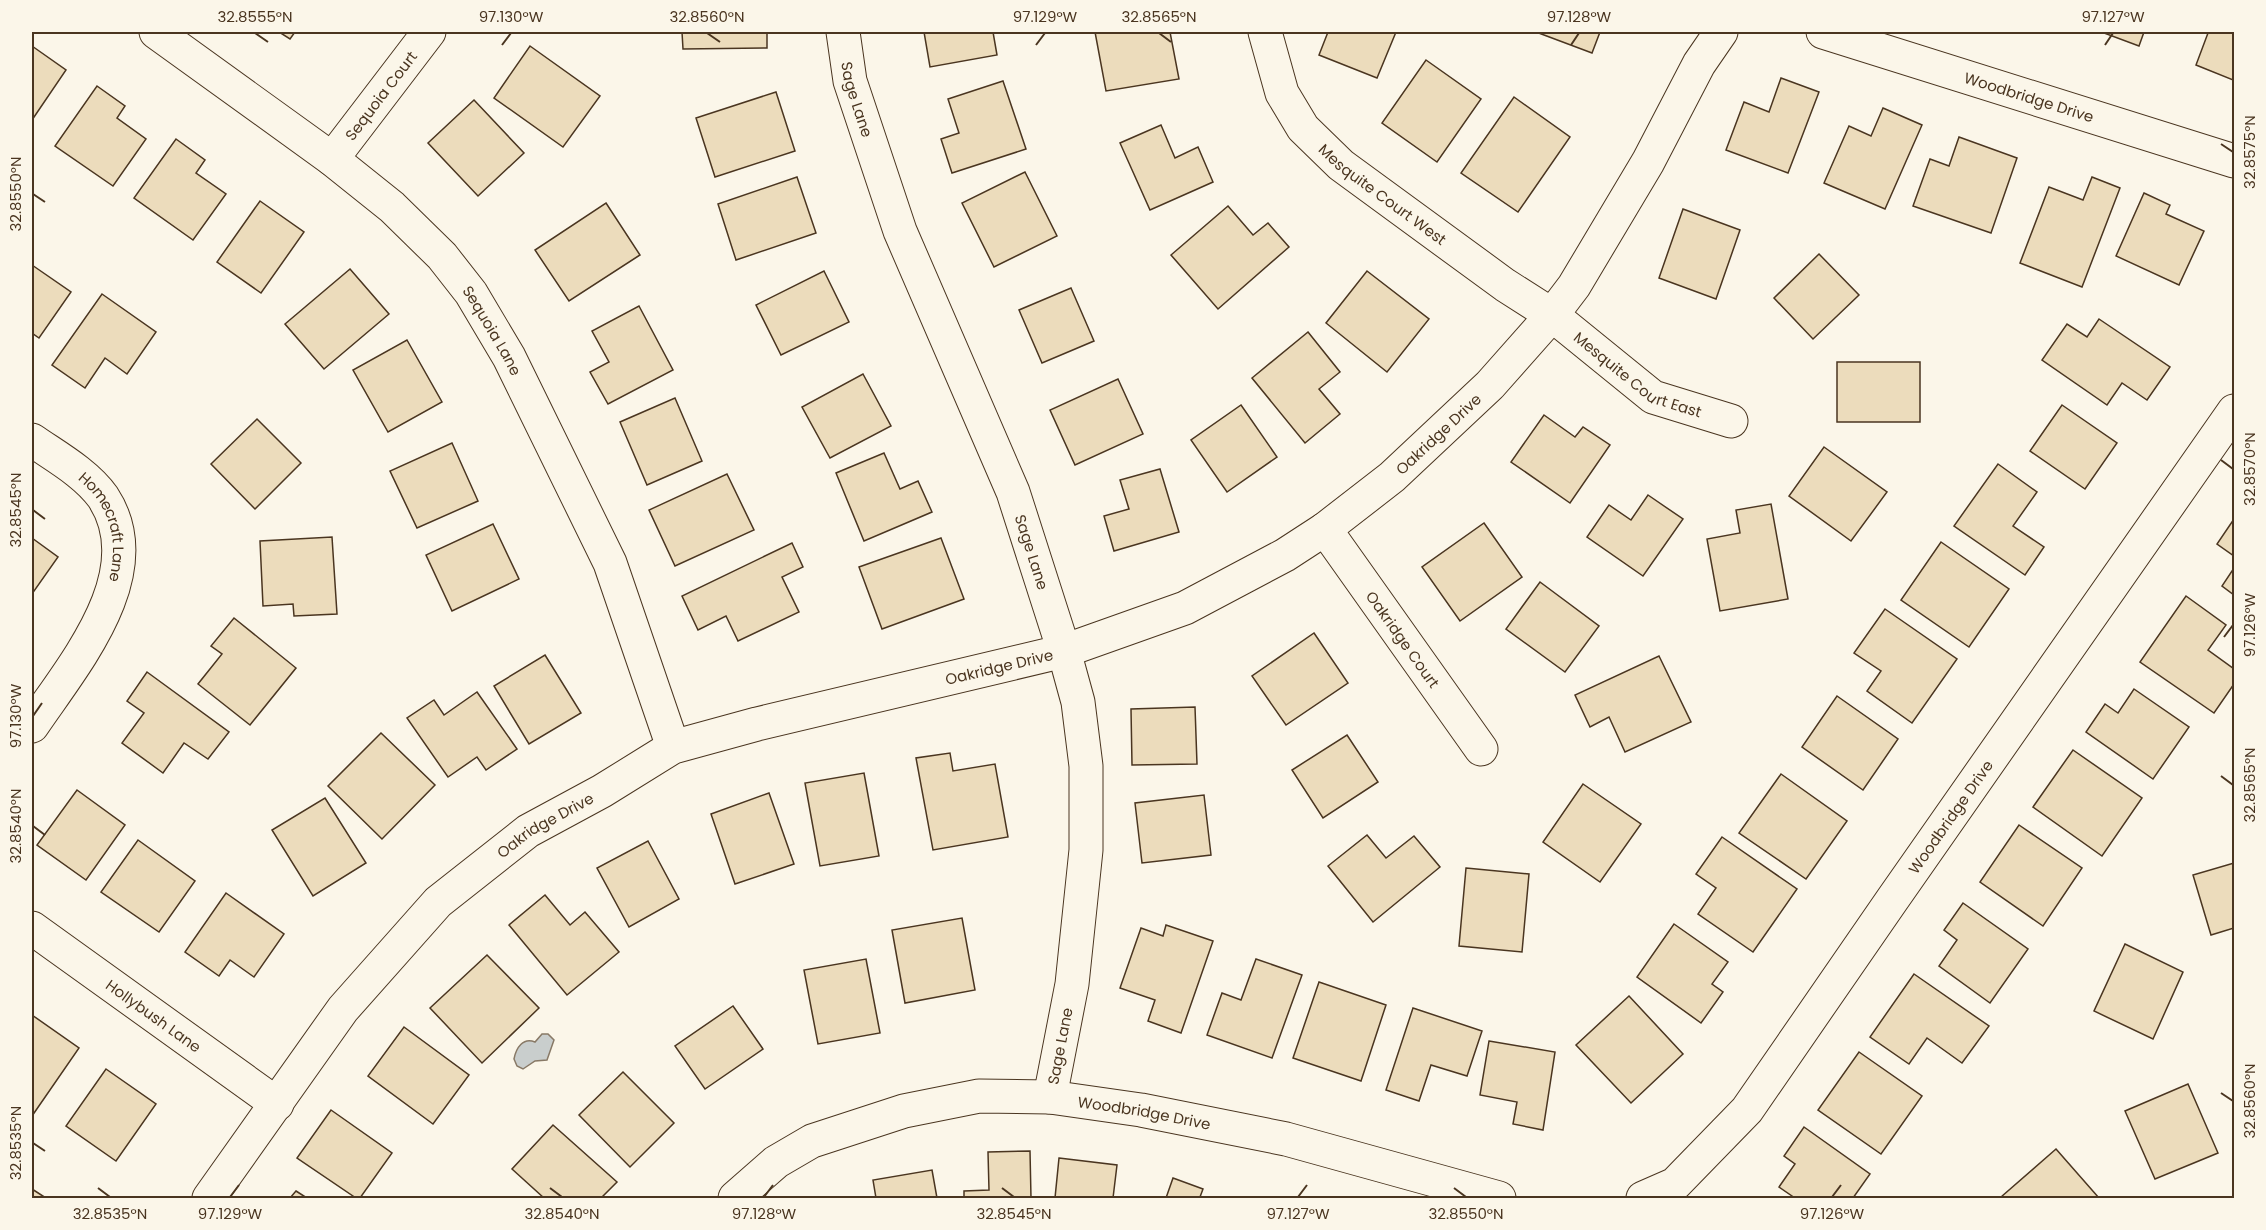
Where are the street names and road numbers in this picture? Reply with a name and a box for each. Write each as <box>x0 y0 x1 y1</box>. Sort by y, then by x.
street label: Sequoia Court <box>340 46 421 144</box>
street label: Sage Lane <box>837 60 878 140</box>
street label: Woodbridge Drive <box>1962 66 2096 127</box>
street label: Mesquite Court West <box>1314 139 1451 249</box>
street label: Sequoia Lane <box>458 281 527 379</box>
street label: Mesquite Court East <box>1570 326 1704 422</box>
street label: Oakridge Drive <box>1391 388 1485 479</box>
street label: Homecraft Lane <box>75 467 129 584</box>
street label: Sage Lane <box>1010 512 1054 592</box>
street label: Oakridge Court <box>1361 586 1445 692</box>
street label: Oakridge Drive <box>943 643 1055 689</box>
street label: Woodbridge Drive <box>1903 756 1997 878</box>
street label: Oakridge Drive <box>492 787 597 862</box>
street label: Hollybush Lane <box>102 974 206 1057</box>
street label: Sage Lane <box>1042 1006 1078 1086</box>
street label: Woodbridge Drive <box>1076 1091 1213 1134</box>

